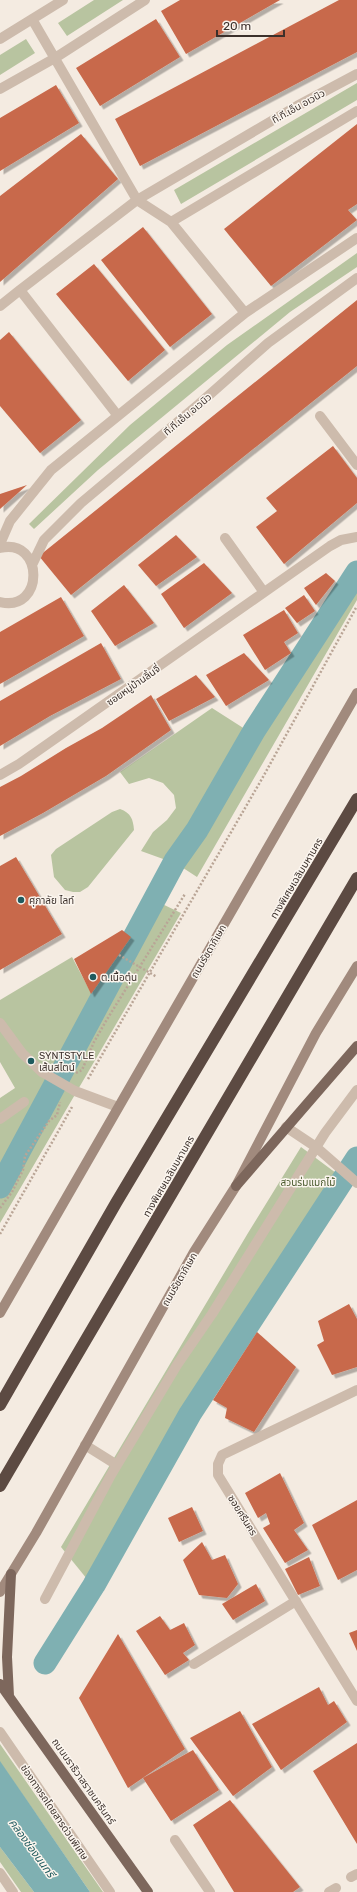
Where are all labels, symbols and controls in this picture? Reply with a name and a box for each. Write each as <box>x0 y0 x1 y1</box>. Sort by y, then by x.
scale bar <box>217 12 284 38</box>
text: 20 m <box>223 19 251 33</box>
street label: ที.ที.เอ็น อเวนิว <box>269 86 327 126</box>
street label: ที.ที.เอ็น อเวนิว <box>161 390 214 438</box>
street label: ซอยหมู่บ้านลิ้นจี่ <box>103 661 163 709</box>
street label: ทางพิเศษเฉลิมมหานคร <box>268 836 326 921</box>
marker: ศุภาลัย ไลท์ <box>16 895 26 905</box>
place label: ศุภาลัย ไลท์ <box>29 895 74 907</box>
street label: ถนนรัชดาภิเษก <box>189 922 229 981</box>
place label: ต.เนื้อตุ๋น <box>101 970 137 984</box>
marker: ต.เนื้อตุ๋น <box>88 972 98 982</box>
place label: SYNTSTYLE เส้นสไตน์ <box>39 1050 94 1074</box>
marker: SYNTSTYLE เส้นสไตน์ <box>26 1056 36 1066</box>
street label: ทางพิเศษเฉลิมมหานคร <box>141 1134 197 1219</box>
park label: สวนร่มแมกไม้ <box>281 1176 335 1189</box>
street label: ถนนรัชดาภิเษก <box>160 1250 200 1309</box>
street label: ซอยศรีนคร <box>225 1493 259 1538</box>
street label: ถนนนราธิวาสราชนครินทร์ <box>49 1736 118 1827</box>
street label: ช่องทางรถโดยสารด่วนพิเศษ <box>18 1762 92 1863</box>
water label: คลองช่องนนทรี <box>6 1817 59 1882</box>

